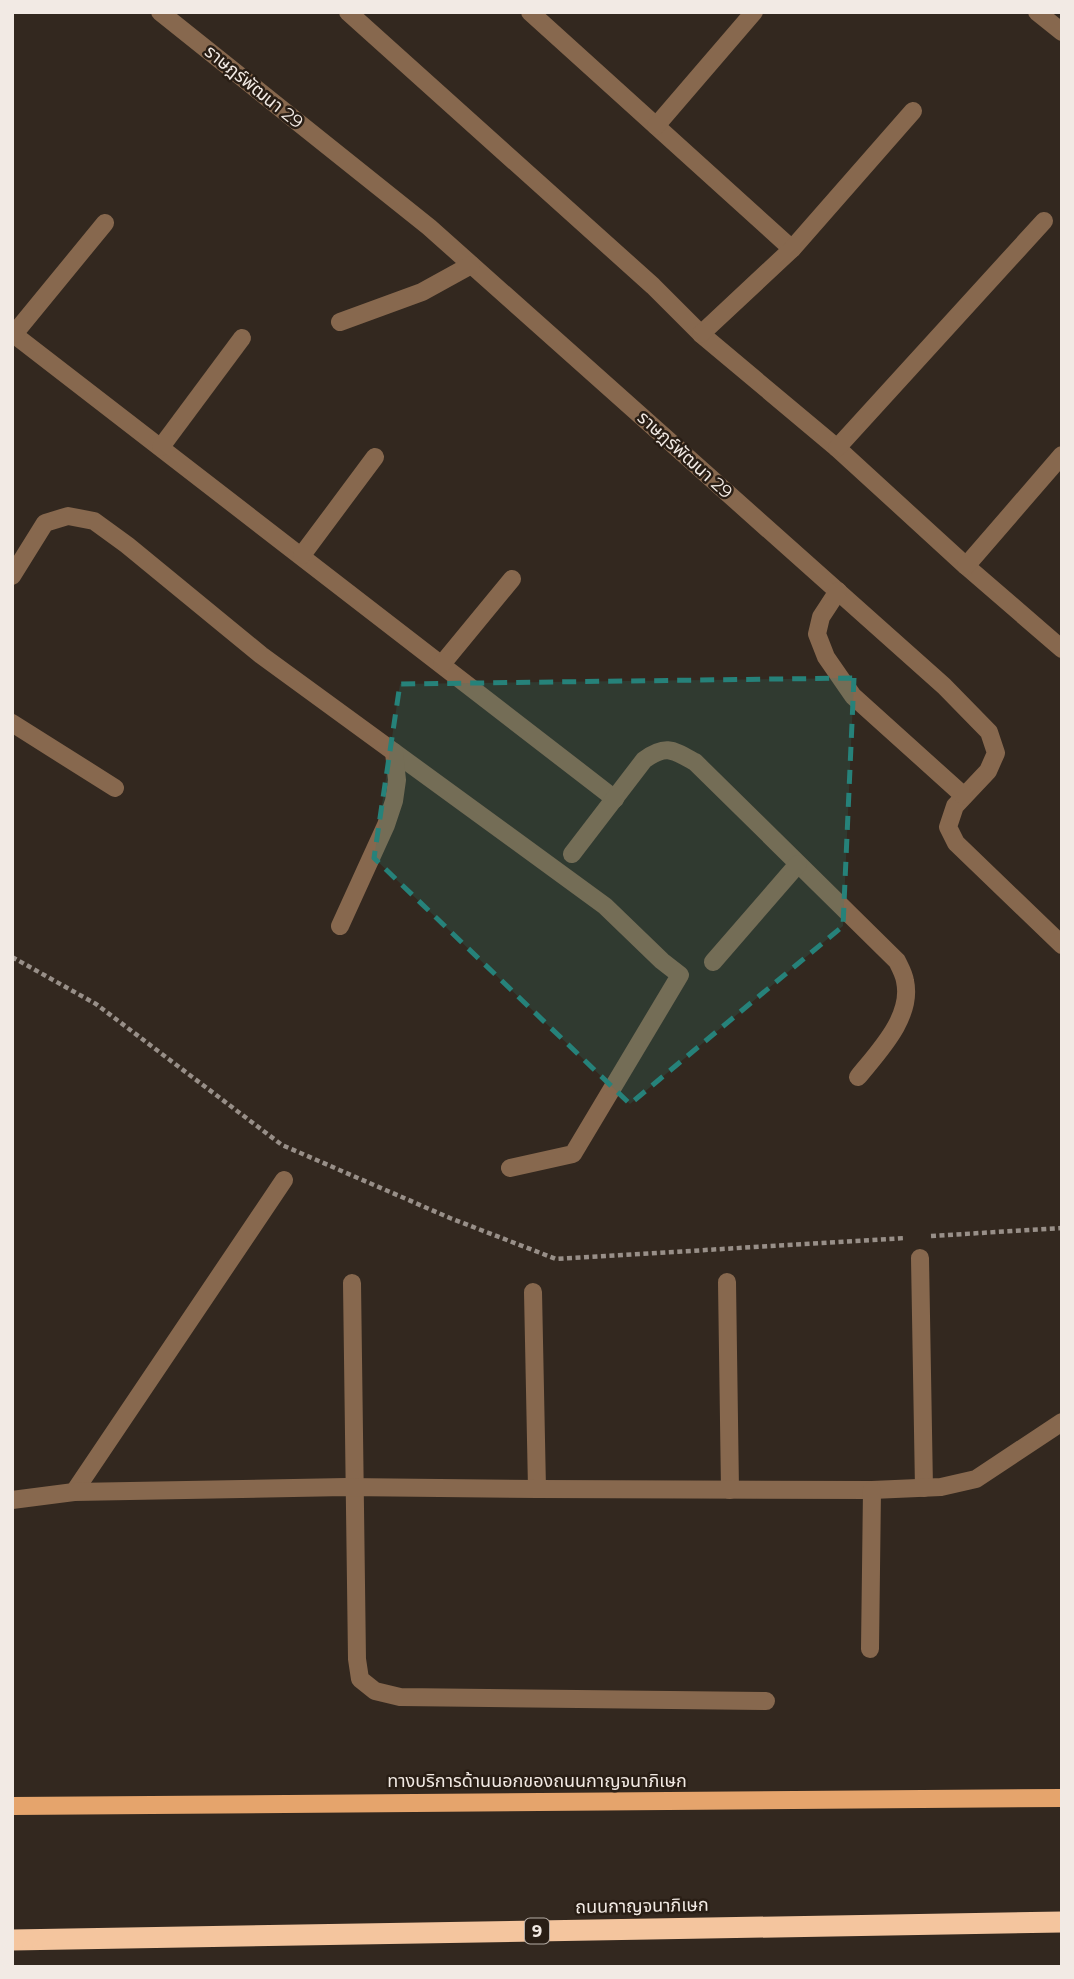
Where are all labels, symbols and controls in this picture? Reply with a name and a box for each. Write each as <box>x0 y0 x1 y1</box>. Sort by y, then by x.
street label: ราษฎร์พัฒนา 29 <box>200 41 308 133</box>
street label: ราษฎร์พัฒนา 29 <box>633 407 737 503</box>
street label: ทางบริการด้านนอกของถนนกาญจนาภิเษก <box>387 1770 687 1792</box>
street label: ถนนกาญจนาภิเษก <box>575 1894 709 1918</box>
road number: 9 <box>525 1918 549 1943</box>

